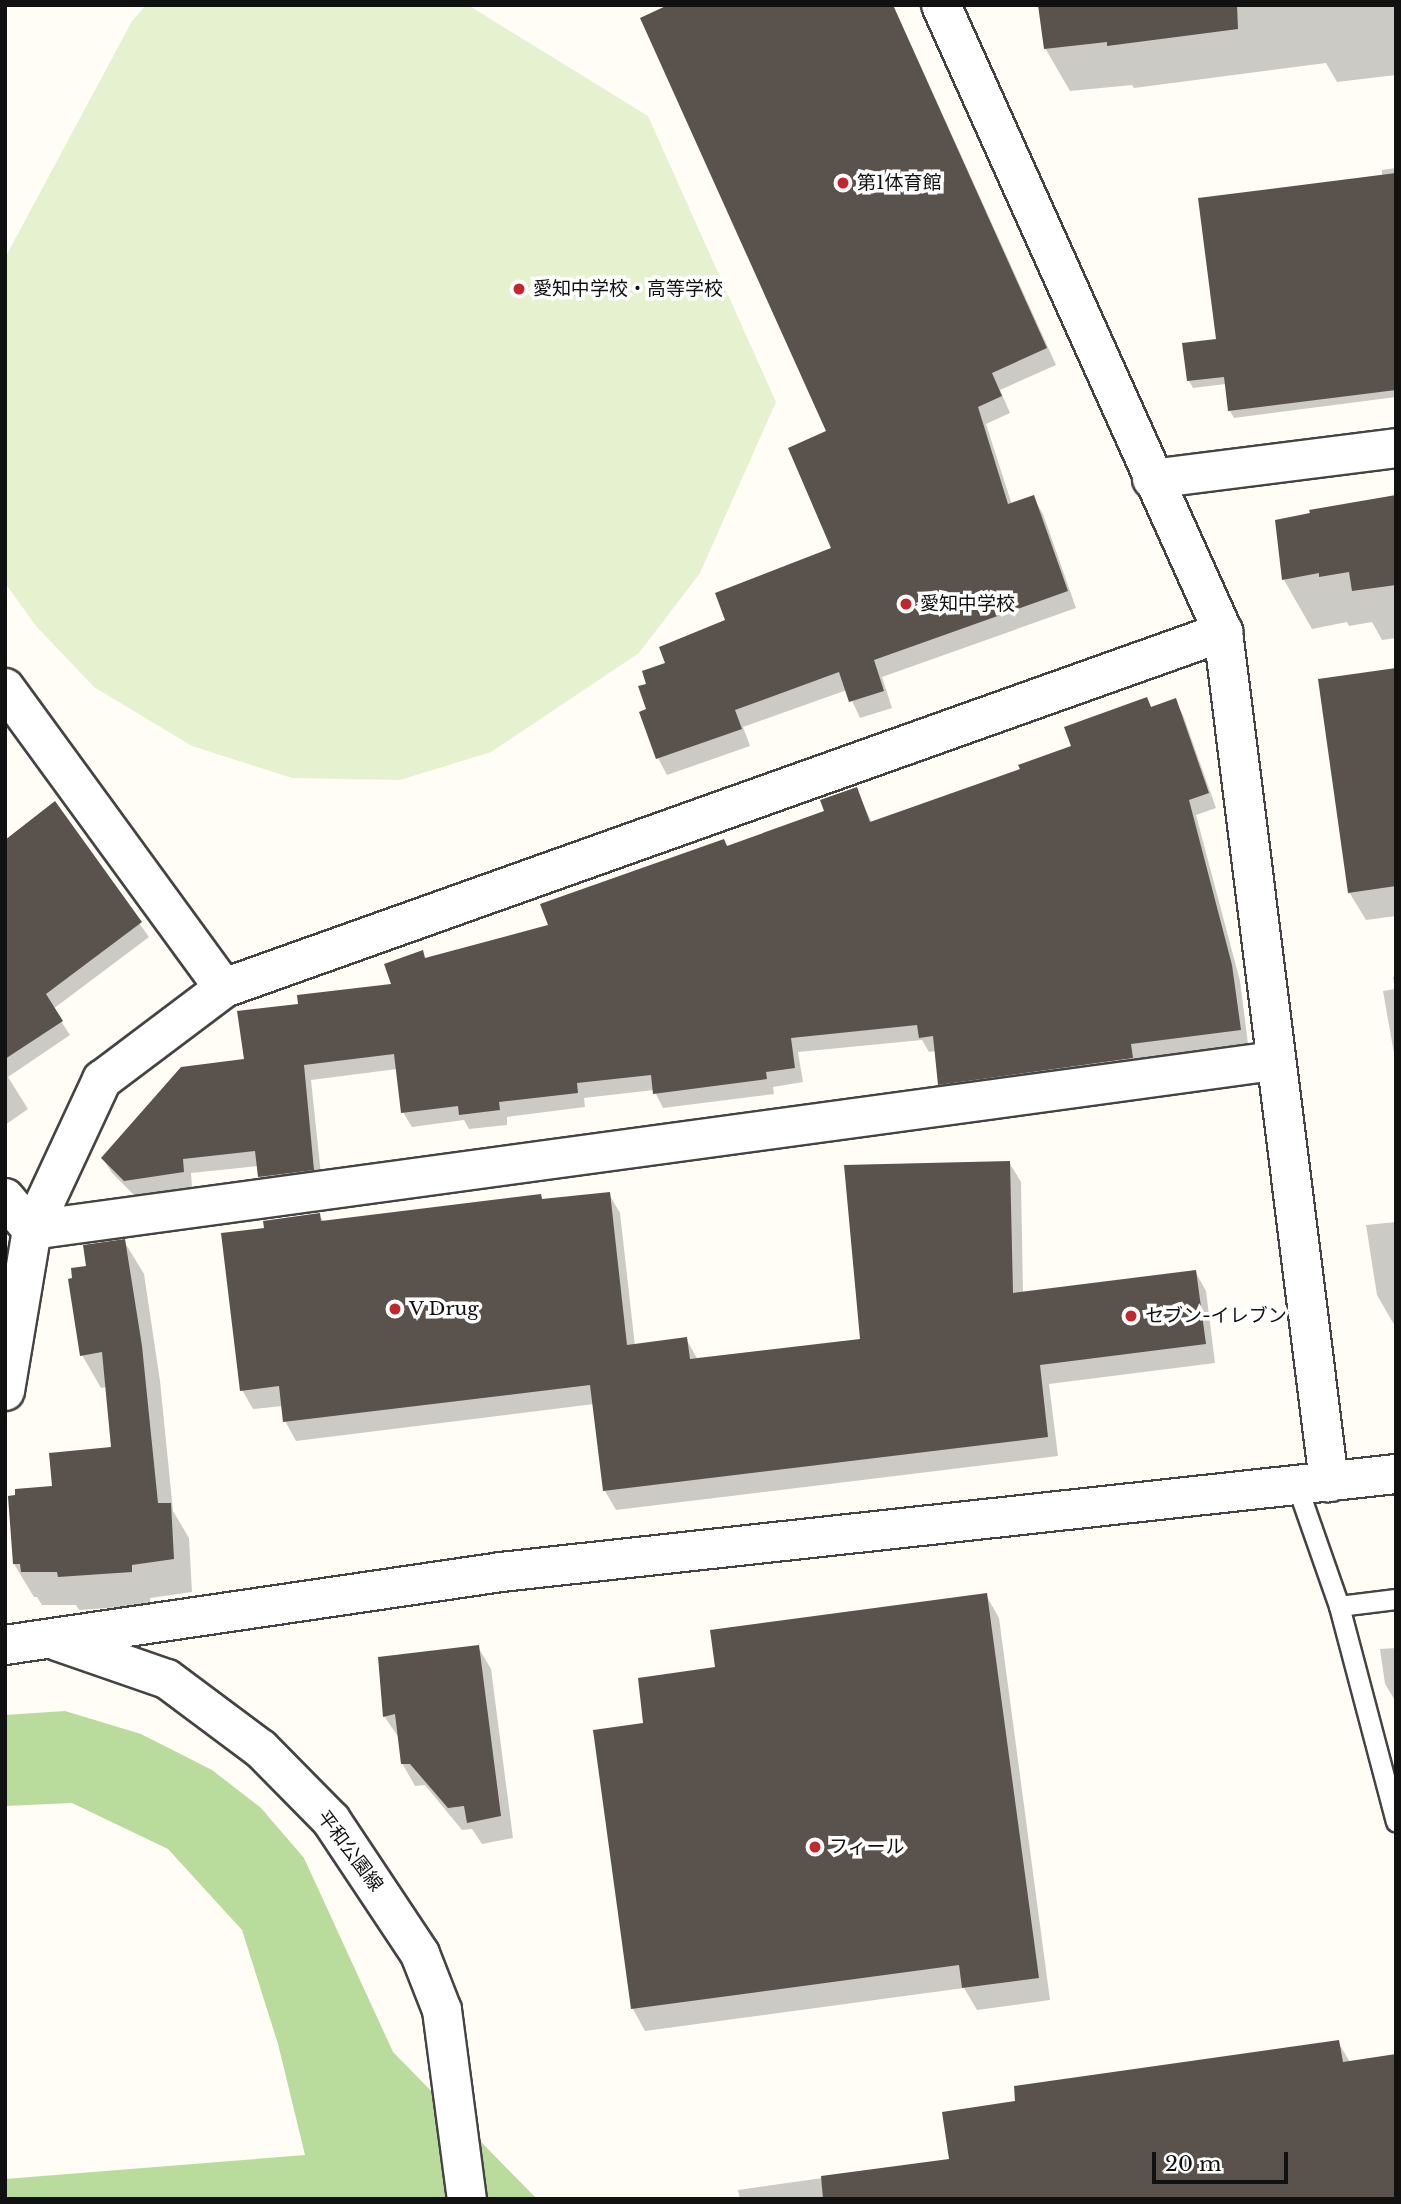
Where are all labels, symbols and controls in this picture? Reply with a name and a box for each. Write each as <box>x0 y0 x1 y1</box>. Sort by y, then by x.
place label: 第1体育館 <box>857 172 941 194</box>
marker: 第1体育館 <box>835 175 851 191</box>
place label: 愛知中学校・高等学校 <box>533 278 723 300</box>
marker: 愛知中学校・高等学校 <box>511 281 527 297</box>
place label: 愛知中学校 <box>920 593 1015 615</box>
marker: 愛知中学校 <box>898 596 914 612</box>
place label: V Drug <box>409 1298 479 1320</box>
marker: V Drug <box>387 1301 403 1317</box>
place label: セブン-イレブン <box>1145 1305 1287 1327</box>
marker: セブン-イレブン <box>1123 1308 1139 1324</box>
street label: 平和公園線 <box>312 1806 388 1896</box>
place label: フィール <box>829 1836 905 1858</box>
marker: フィール <box>807 1839 823 1855</box>
scale bar <box>1156 2138 1292 2182</box>
text: 20 m <box>1165 2151 1222 2177</box>

